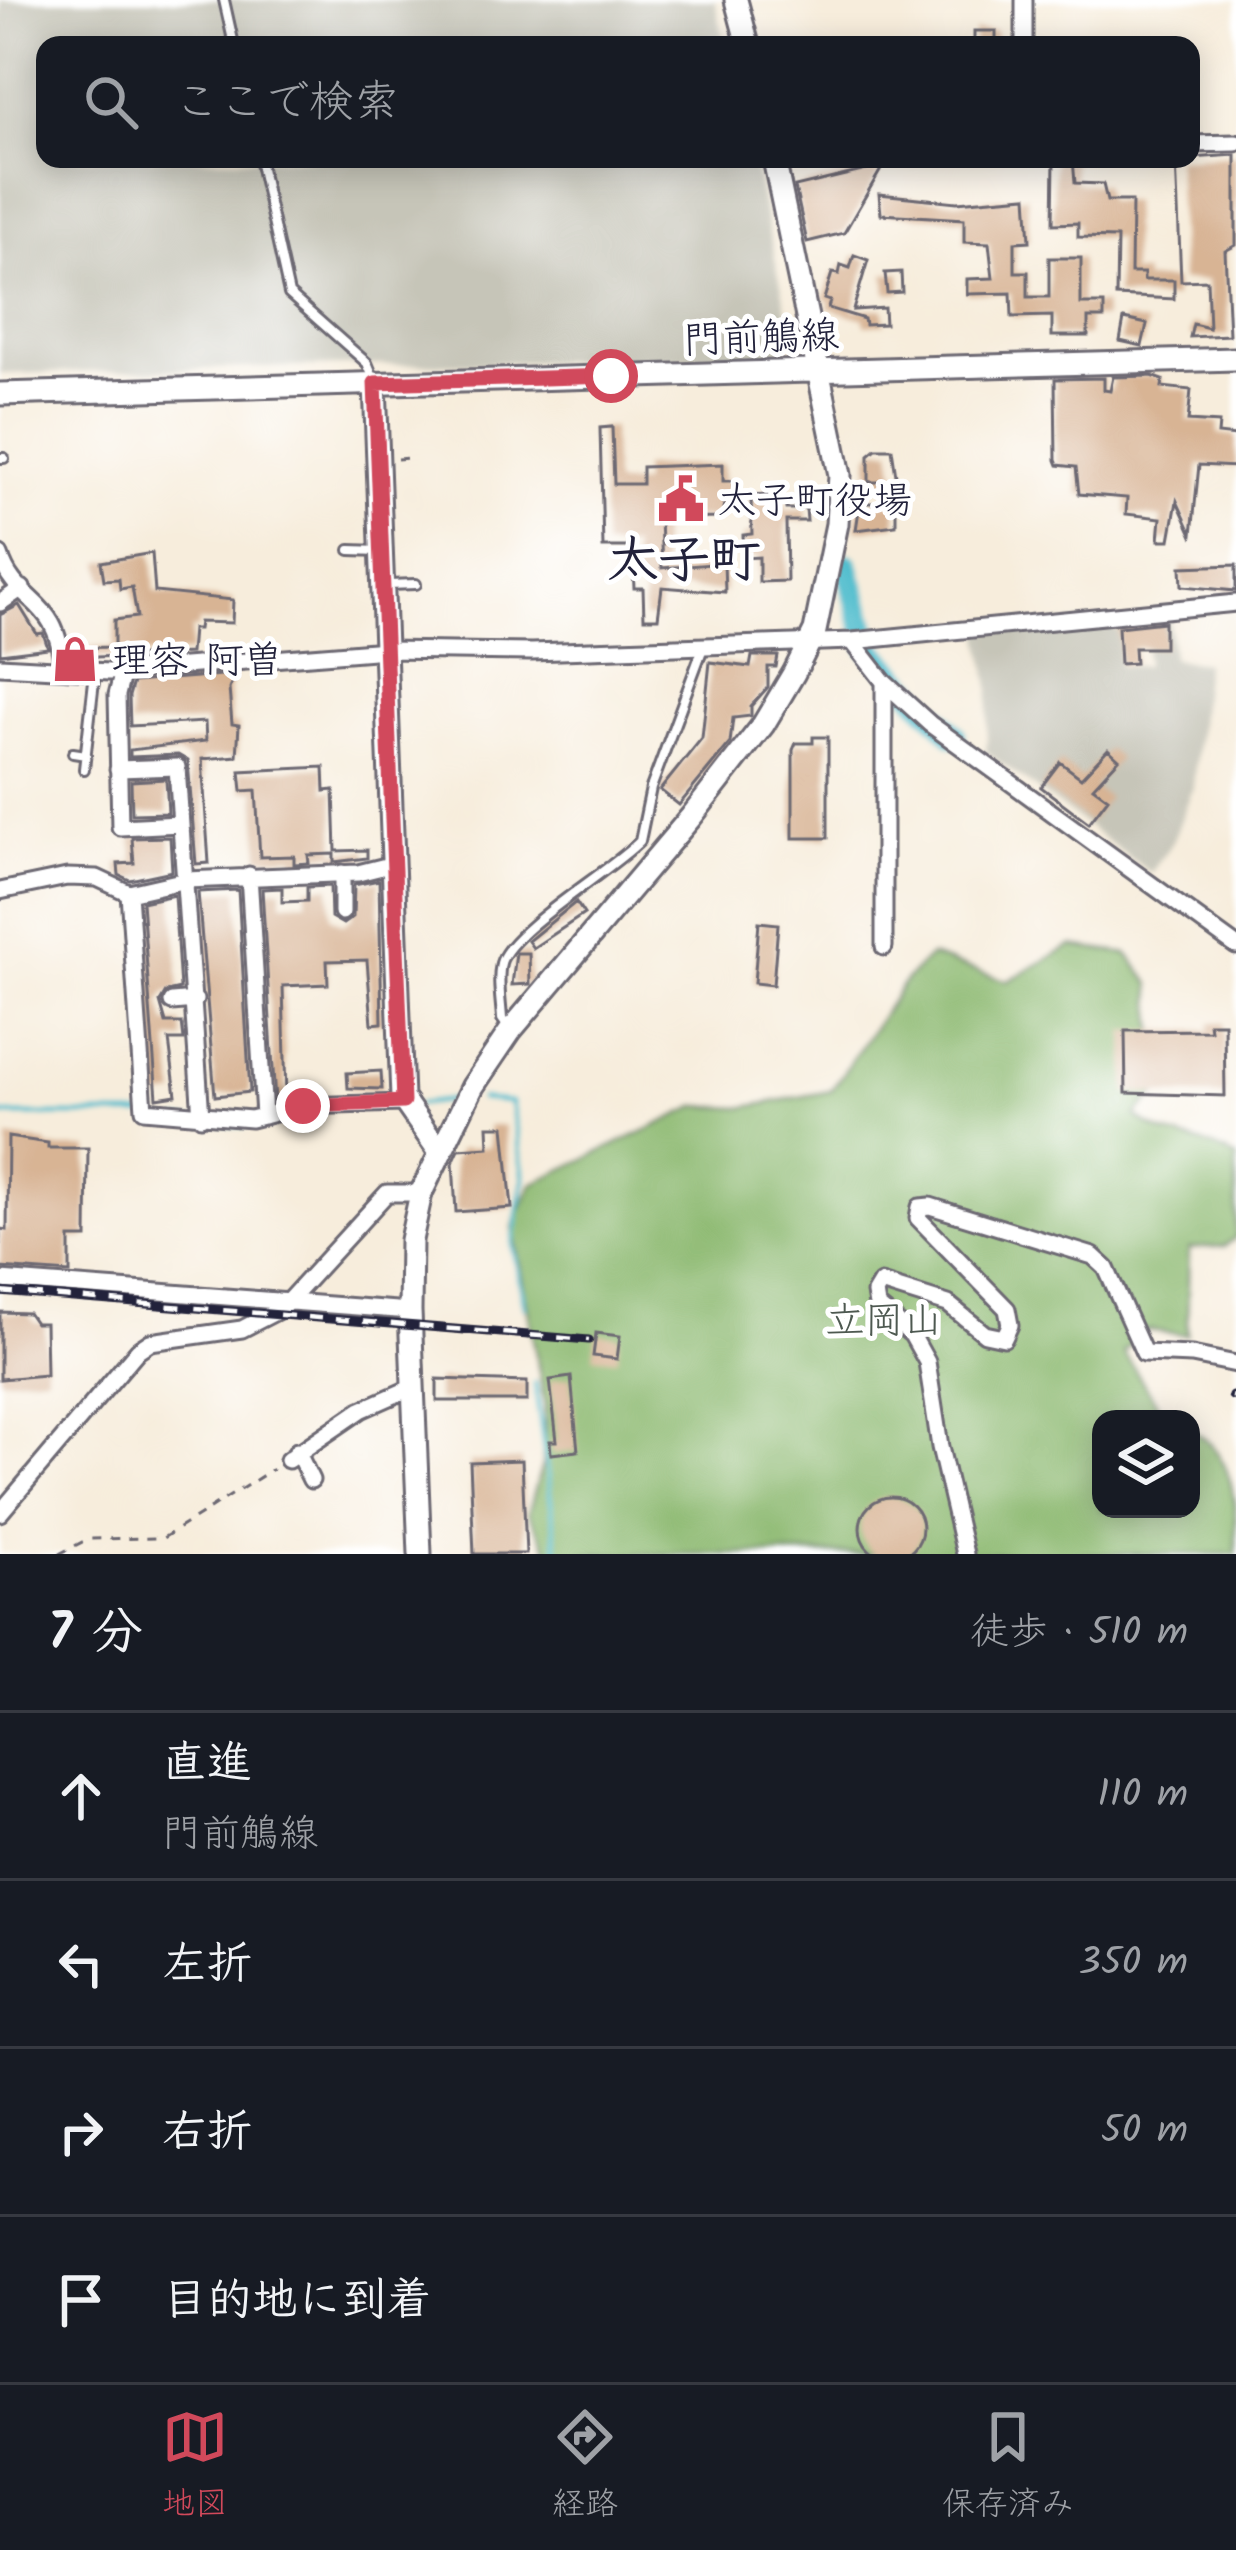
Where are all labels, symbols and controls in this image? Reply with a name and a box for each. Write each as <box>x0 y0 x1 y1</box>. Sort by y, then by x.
search box <box>36 36 1200 168</box>
text: ここで検索 <box>174 68 399 140</box>
icon: search <box>78 69 144 135</box>
street label: 門前鵤線 <box>682 306 840 374</box>
route start <box>584 349 638 403</box>
place label: 太子町役場 <box>717 472 912 534</box>
public building icon: 太子町役場 <box>656 474 706 524</box>
district label: 太子町 <box>607 522 761 603</box>
place label: 理容 阿曽 <box>111 632 283 694</box>
shop icon: 理容 阿曽 <box>50 634 100 684</box>
route end <box>276 1079 330 1133</box>
park label: 立岡山 <box>825 1292 943 1354</box>
map controls <box>1092 1410 1200 1518</box>
button: layers <box>1092 1410 1200 1518</box>
text: 7 分 <box>48 1594 143 1675</box>
text: 徒歩 · 510 m <box>970 1603 1188 1665</box>
text: 直進 <box>162 1729 252 1801</box>
icon: ahead <box>48 1763 114 1829</box>
text: 110 m <box>1097 1765 1188 1827</box>
text: 門前鵤線 <box>162 1805 318 1867</box>
text: 左折 <box>162 1930 252 2002</box>
icon: left <box>48 1931 114 1997</box>
text: 350 m <box>1079 1933 1188 1995</box>
text: 右折 <box>162 2098 252 2170</box>
icon: right <box>48 2099 114 2165</box>
text: 50 m <box>1101 2101 1188 2163</box>
text: 目的地に到着 <box>162 2266 432 2338</box>
icon: arrive <box>48 2267 114 2333</box>
tab: 地図 <box>162 2404 228 2532</box>
tab: 経路 <box>552 2404 618 2532</box>
tab: 保存済み <box>942 2404 1074 2532</box>

